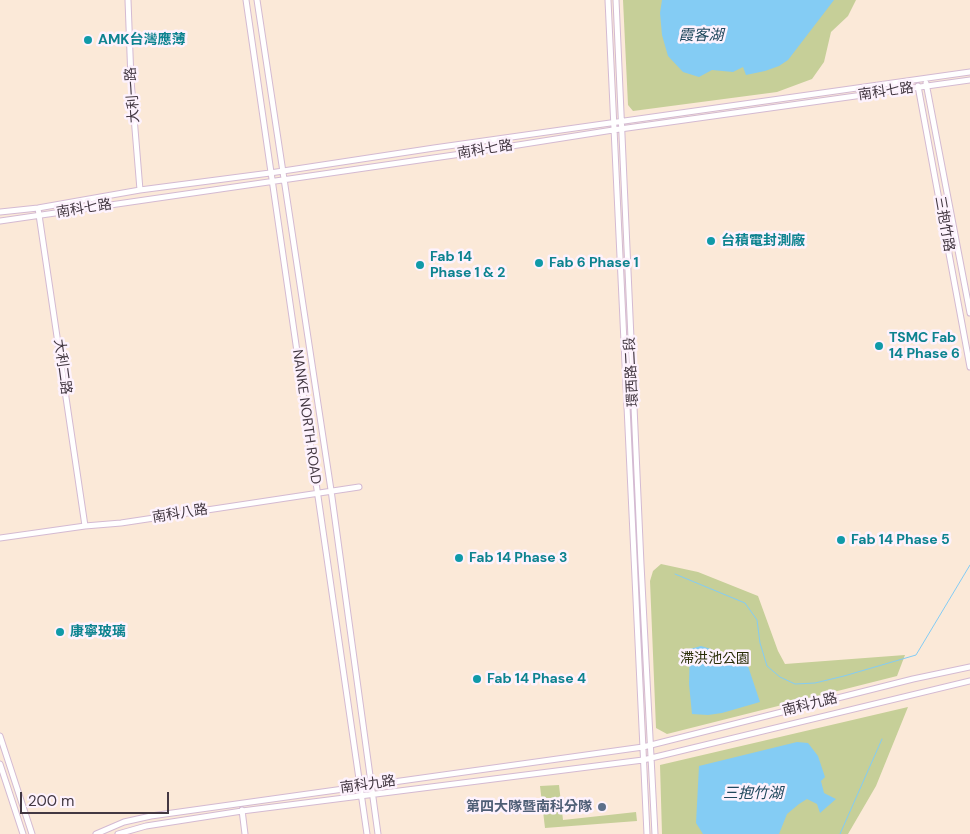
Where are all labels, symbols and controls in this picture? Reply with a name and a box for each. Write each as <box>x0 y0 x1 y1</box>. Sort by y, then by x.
water label: 霞客湖 <box>679 27 723 45</box>
place label: AMK台灣應薄 <box>98 32 185 48</box>
marker: AMK台灣應薄 <box>82 34 94 46</box>
street label: 大利一路 <box>123 66 143 124</box>
street label: 南科七路 <box>857 80 915 104</box>
street label: 南科七路 <box>456 137 514 163</box>
street label: 三抱竹路 <box>931 195 957 253</box>
street label: 南科七路 <box>55 196 113 222</box>
place label: 台積電封測廠 <box>721 233 805 249</box>
marker: 台積電封測廠 <box>705 235 717 247</box>
place label: Fab 14 Phase 1 & 2 <box>430 249 505 282</box>
place label: Fab 6 Phase 1 <box>549 255 639 271</box>
marker: Fab 6 Phase 1 <box>533 257 545 269</box>
marker: Fab 14 Phase 1 & 2 <box>414 259 426 271</box>
place label: TSMC Fab 14 Phase 6 <box>889 330 960 362</box>
street label: 環西路二段 <box>622 337 642 407</box>
street label: 大利二路 <box>50 338 74 396</box>
marker: TSMC Fab 14 Phase 6 <box>873 340 885 352</box>
street label: NANKE NORTH ROAD <box>288 349 324 485</box>
street label: 南科八路 <box>151 501 209 527</box>
place label: Fab 14 Phase 5 <box>851 532 950 548</box>
marker: Fab 14 Phase 5 <box>835 534 847 546</box>
place label: Fab 14 Phase 3 <box>469 550 567 566</box>
marker: Fab 14 Phase 3 <box>453 552 465 564</box>
place label: 康寧玻璃 <box>70 624 126 640</box>
marker: 康寧玻璃 <box>54 626 66 638</box>
park label: 滯洪池公園 <box>680 651 750 667</box>
place label: Fab 14 Phase 4 <box>487 671 586 687</box>
marker: Fab 14 Phase 4 <box>471 673 483 685</box>
street label: 南科九路 <box>781 690 839 720</box>
street label: 南科九路 <box>339 773 397 797</box>
scale bar <box>22 782 171 814</box>
water label: 三抱竹湖 <box>723 785 783 803</box>
text: 200 m <box>28 791 74 811</box>
place label: 第四大隊暨南科分隊 <box>466 799 592 815</box>
marker: 第四大隊暨南科分隊 <box>596 801 608 813</box>

